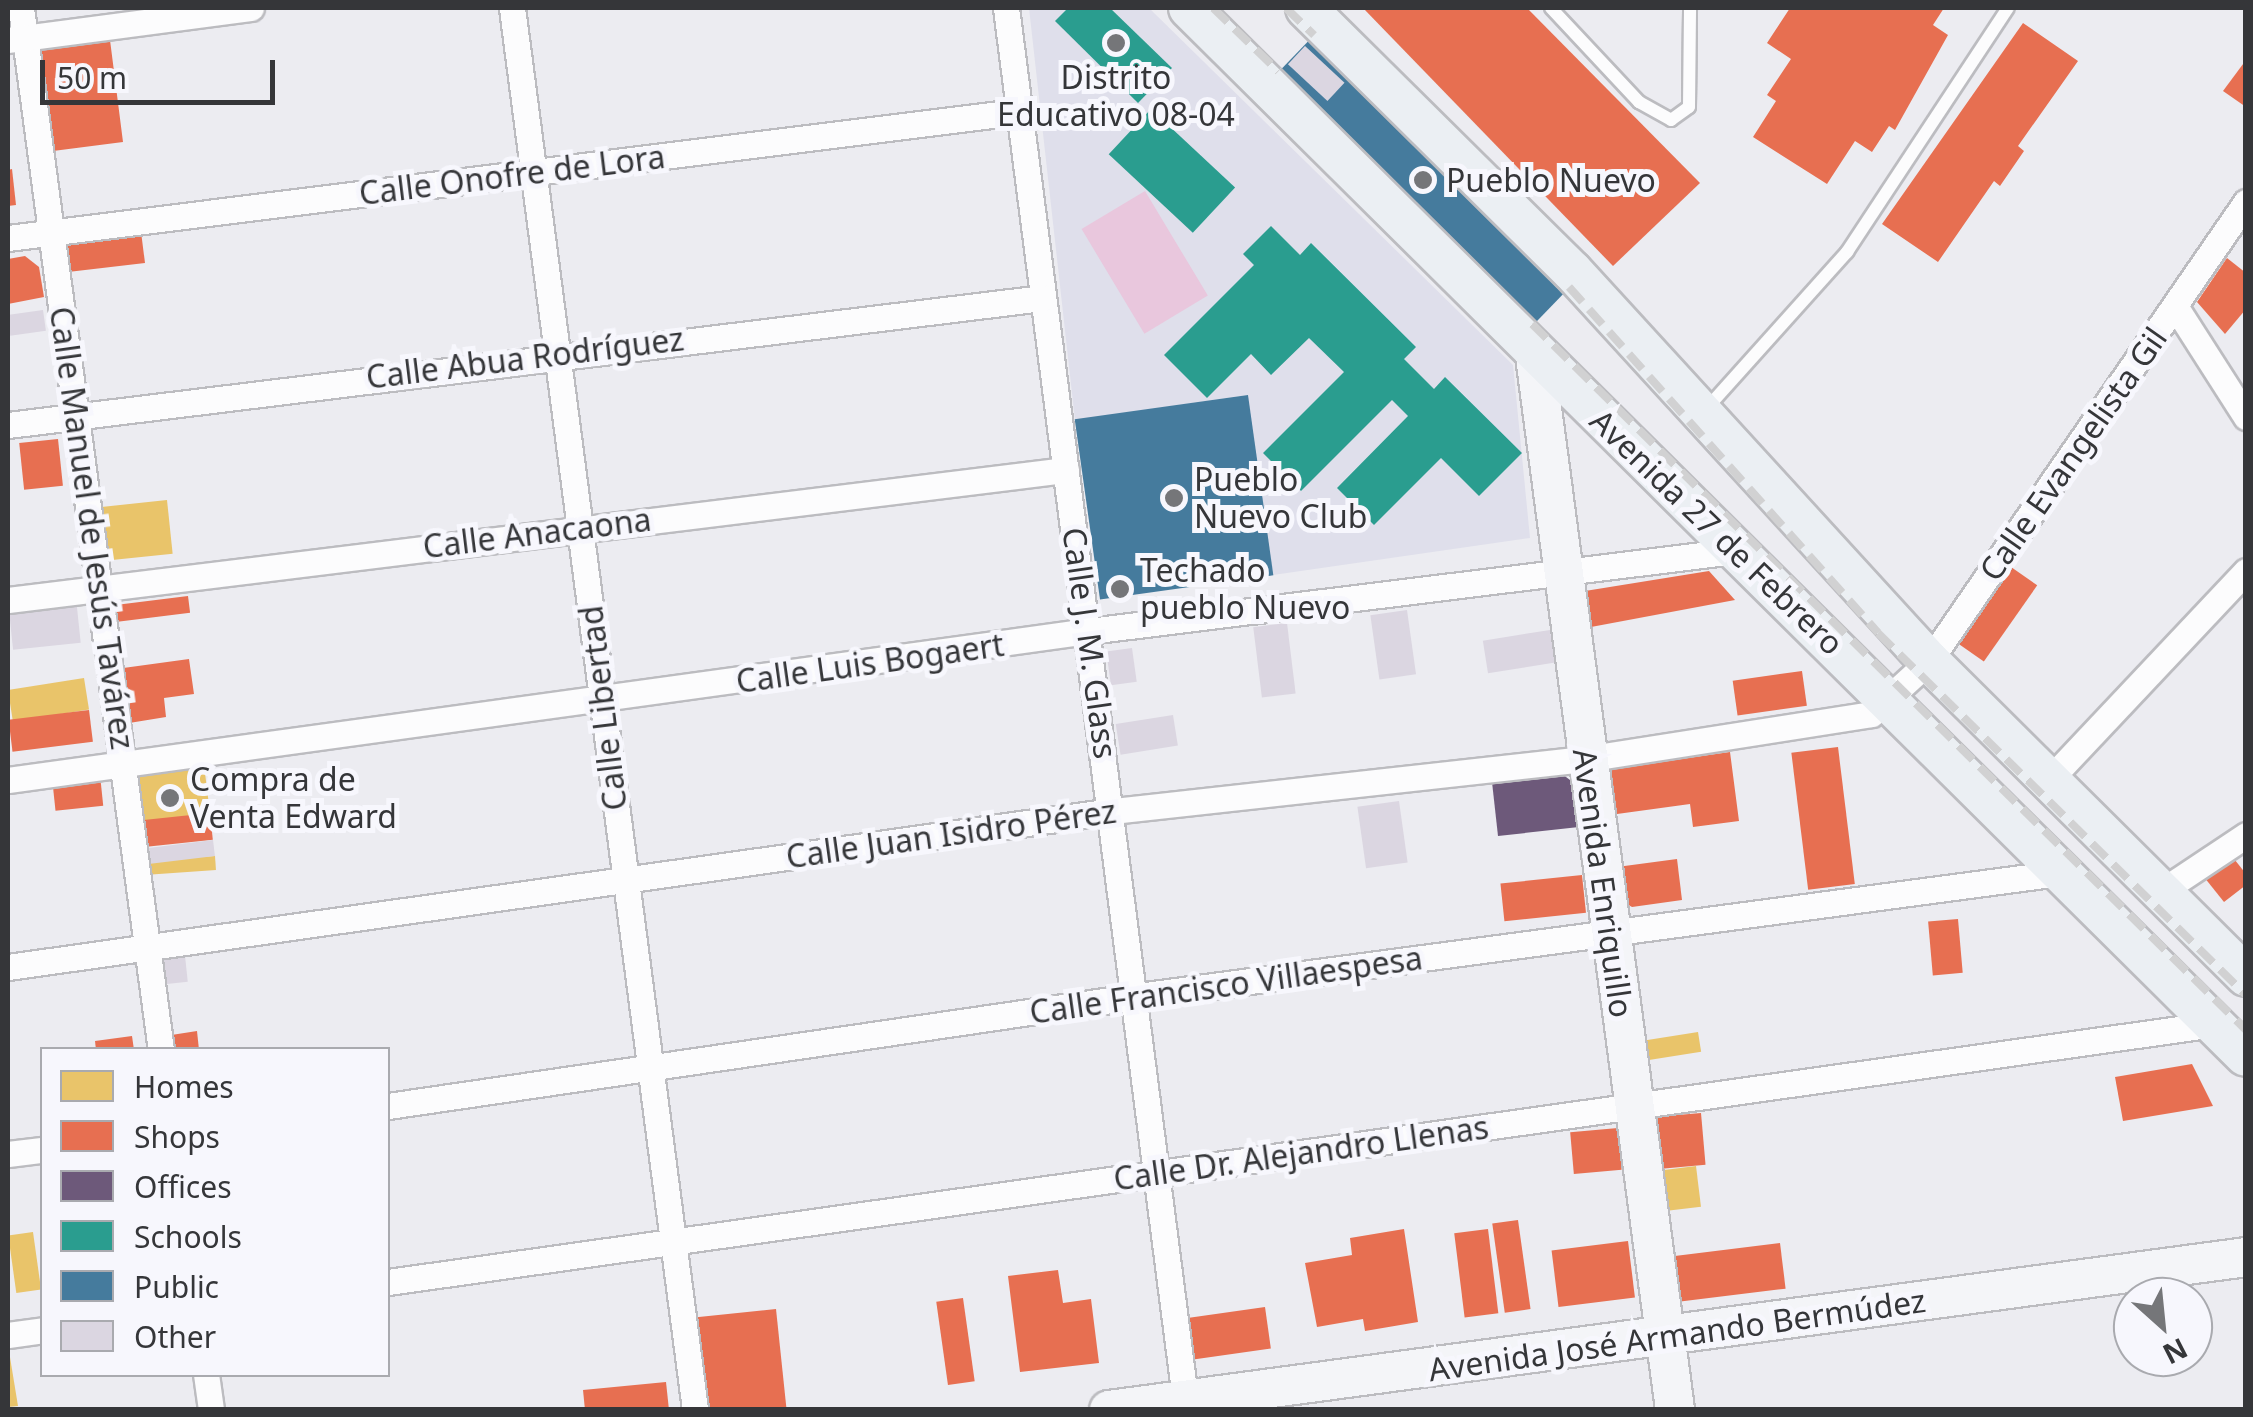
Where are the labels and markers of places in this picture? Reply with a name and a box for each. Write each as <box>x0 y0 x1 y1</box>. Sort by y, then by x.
marker: Distrito Educativo 08-04 <box>1105 32 1127 54</box>
place label: Distrito Educativo 08-04 <box>997 59 1235 134</box>
place label: Pueblo Nuevo <box>1446 161 1656 199</box>
marker: Pueblo Nuevo <box>1410 167 1436 193</box>
place label: Pueblo Nuevo Club <box>1194 461 1367 536</box>
marker: Pueblo Nuevo Club <box>1163 487 1185 509</box>
place label: Techado pueblo Nuevo <box>1140 552 1350 627</box>
marker: Techado pueblo Nuevo <box>1109 578 1131 600</box>
place label: Compra de Venta Edward <box>190 761 397 836</box>
marker: Compra de Venta Edward <box>159 787 181 809</box>

